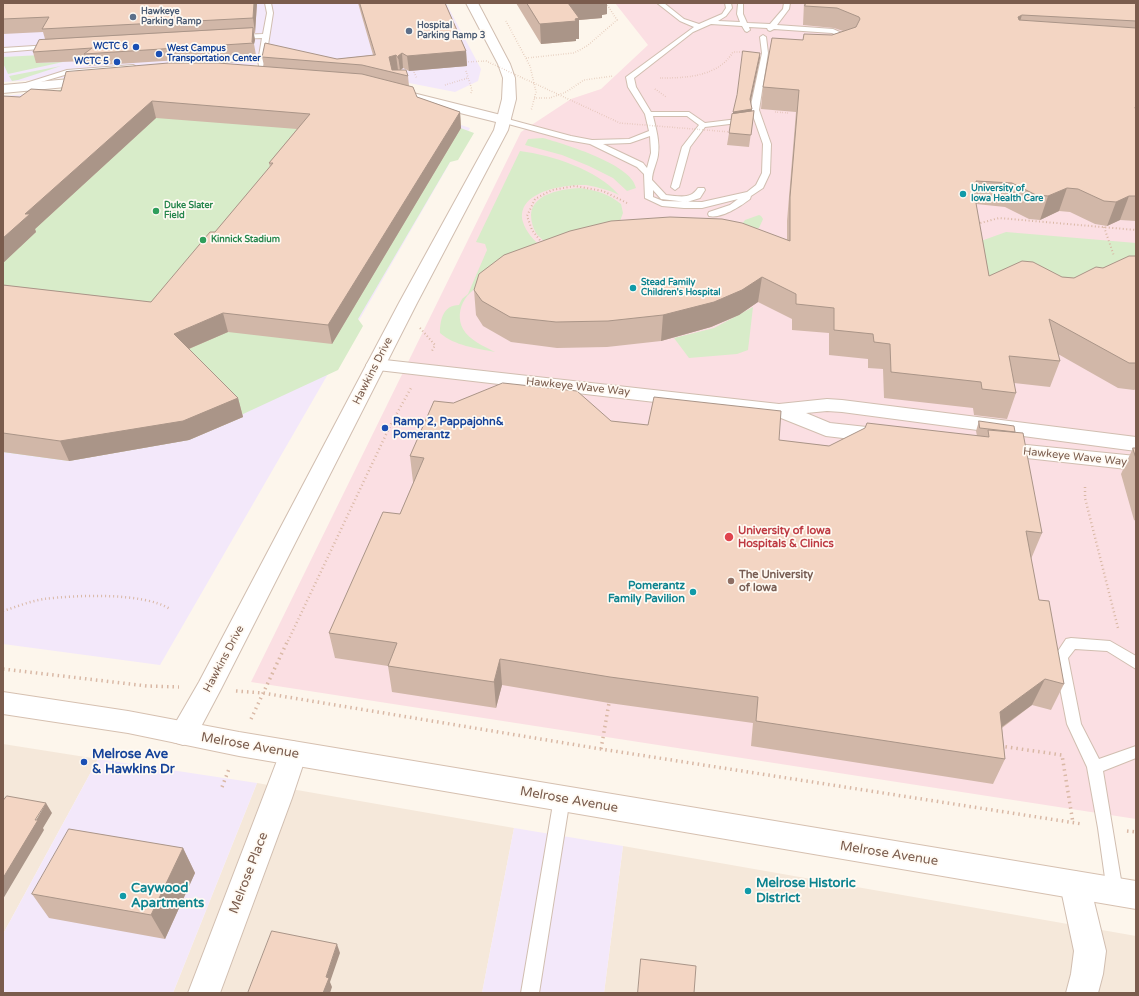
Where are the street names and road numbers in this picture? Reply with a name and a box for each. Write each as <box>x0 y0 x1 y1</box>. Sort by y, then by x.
street label: Hawkins Drive <box>350 335 396 407</box>
street label: Hawkeye Wave Way <box>525 375 631 399</box>
street label: Hawkeye Wave Way <box>1022 445 1128 469</box>
street label: Hawkins Drive <box>201 623 247 695</box>
street label: Melrose Avenue <box>200 730 300 762</box>
street label: Melrose Avenue <box>519 784 619 816</box>
street label: Melrose Place <box>226 830 272 916</box>
street label: Melrose Avenue <box>839 839 939 869</box>

